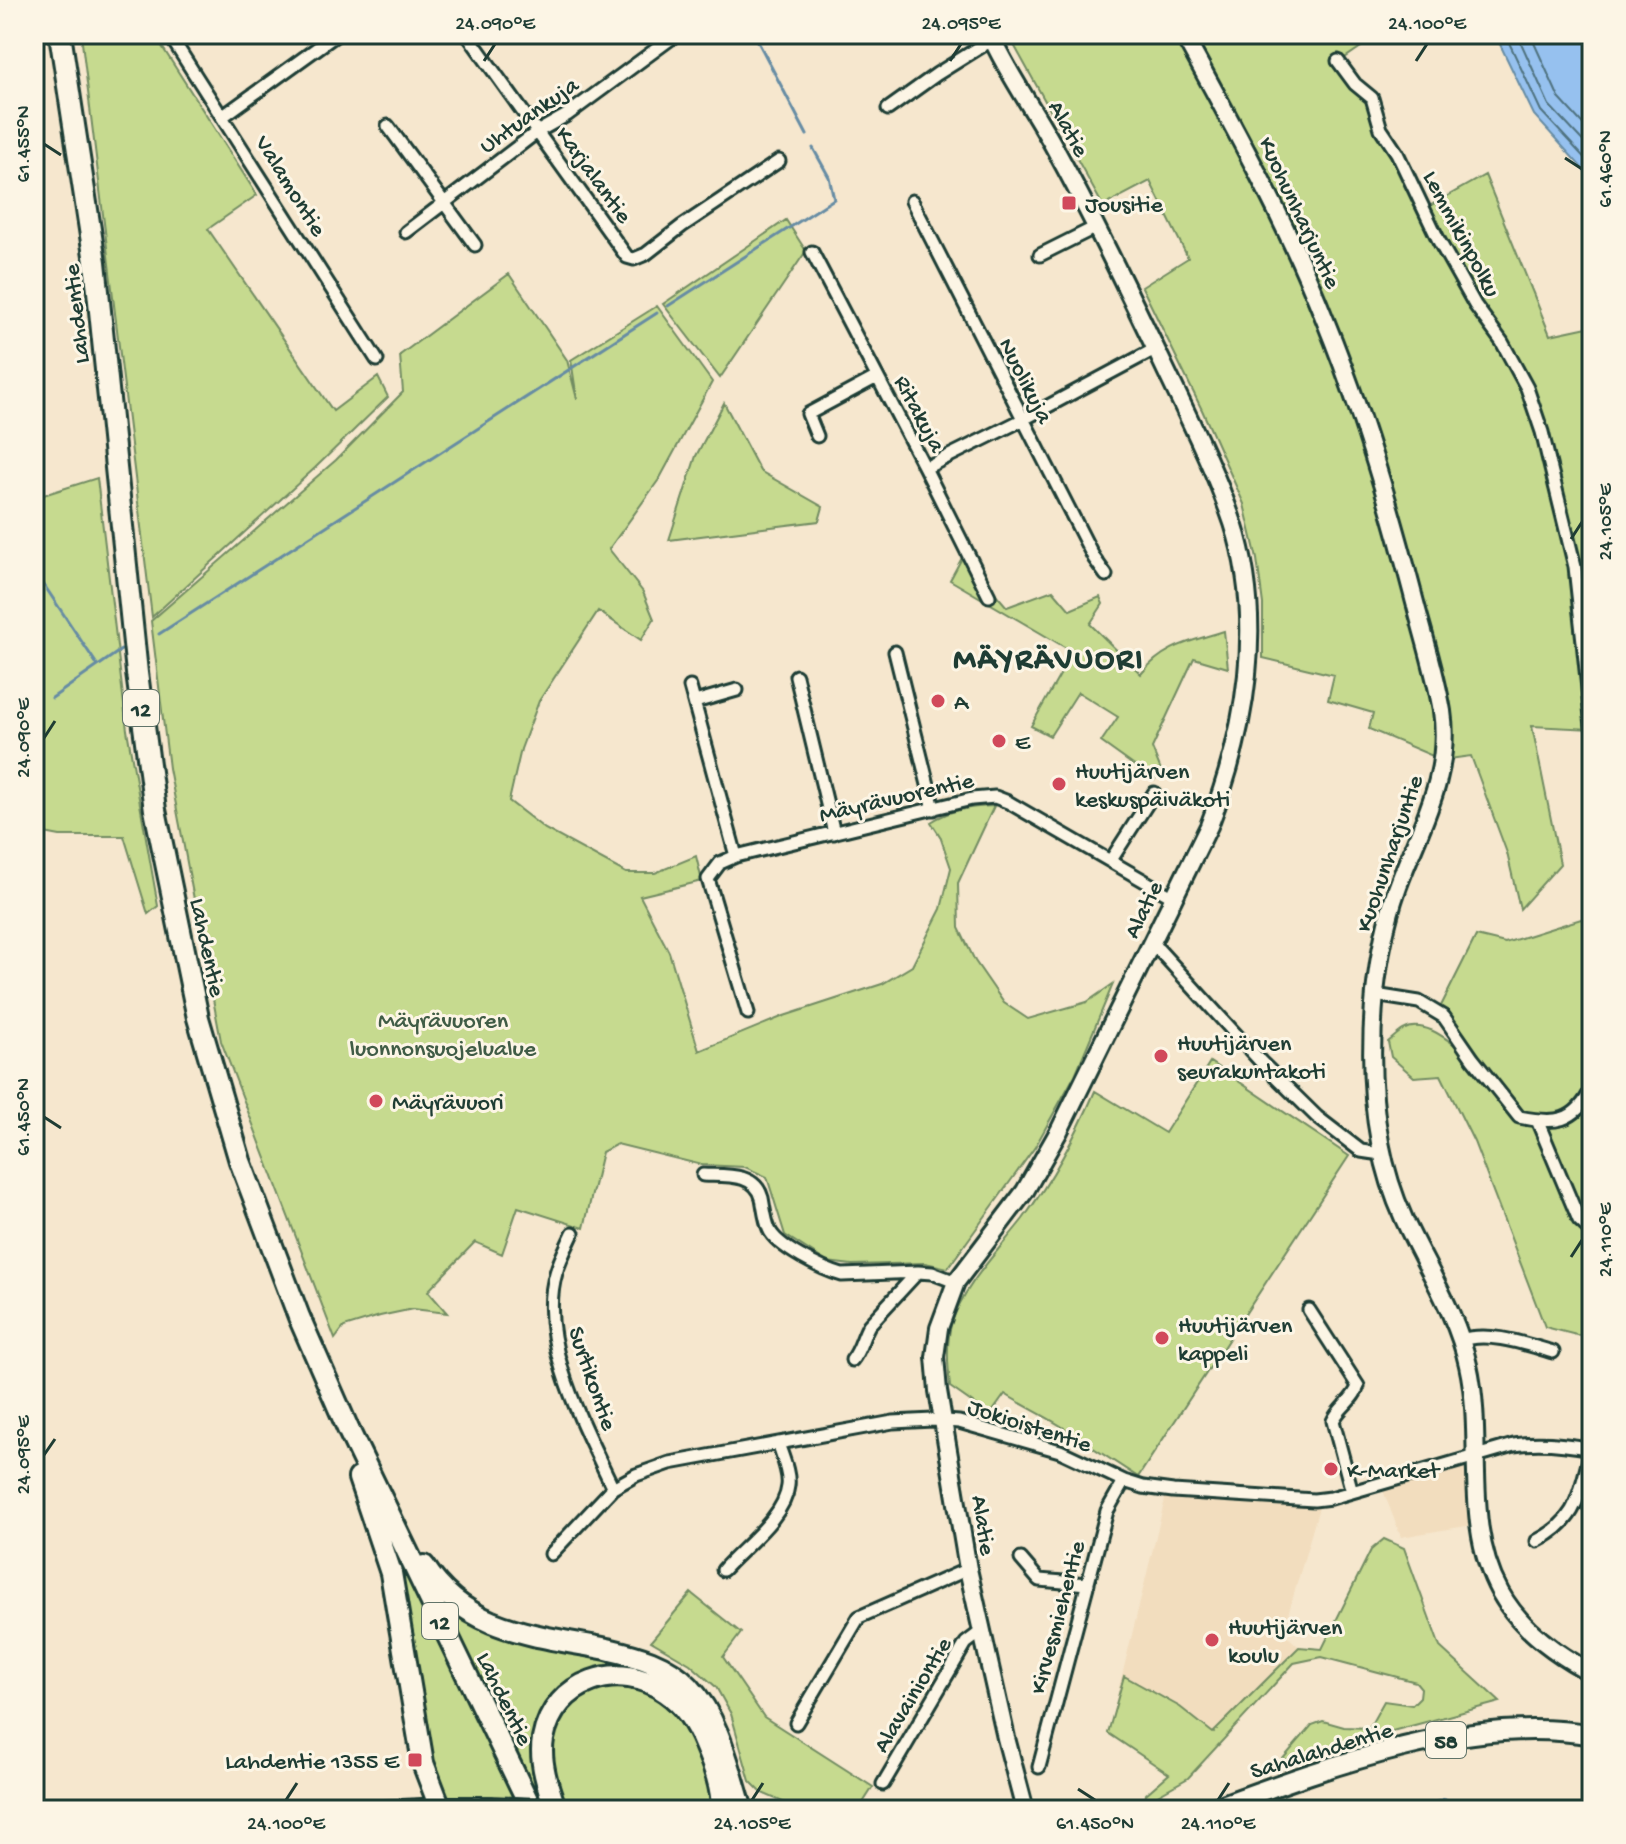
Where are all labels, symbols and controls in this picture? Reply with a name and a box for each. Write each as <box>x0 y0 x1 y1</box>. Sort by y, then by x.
text: 24.090°E <box>455 14 536 37</box>
text: 24.095°E <box>922 14 1002 37</box>
text: 24.100°E <box>1388 14 1467 37</box>
street label: Uhtuankuja <box>475 72 586 162</box>
street label: Alatie <box>1040 96 1094 164</box>
text: 61.455°N <box>14 105 37 183</box>
street label: Karjalantie <box>547 122 637 231</box>
street label: Valamontie <box>246 130 332 243</box>
text: 61.460°N <box>1596 130 1619 208</box>
street label: Kuohunharjuntie <box>1250 133 1346 295</box>
street label: Lemmikinpolku <box>1414 166 1505 303</box>
place label: Jousitie <box>1085 192 1163 221</box>
marker: Jousitie <box>1060 194 1078 212</box>
street label: Lahdentie <box>59 262 98 365</box>
street label: Nuolikuja <box>990 334 1058 430</box>
street label: Ritakuja <box>886 371 951 459</box>
text: 24.105°E <box>1596 482 1619 560</box>
district label: MÄYRÄVUORI <box>953 642 1145 680</box>
road number: 12 <box>123 690 159 726</box>
place label: A <box>954 690 970 719</box>
marker: A <box>929 692 947 710</box>
text: 24.090°E <box>14 697 37 778</box>
place label: E <box>1015 730 1031 759</box>
marker: E <box>990 732 1008 750</box>
place label: Huutijärven keskuspäiväkoti <box>1075 759 1230 816</box>
street label: Mäyrävuorentie <box>817 767 977 831</box>
street label: Kuohunharjuntie <box>1351 771 1432 937</box>
marker: Huutijärven keskuspäiväkoti <box>1050 775 1068 793</box>
street label: Alatie <box>1119 877 1172 944</box>
street label: Lahdentie <box>181 896 230 1000</box>
park label: Mäyrävuoren luonnonsuojelualue <box>350 1008 537 1065</box>
place label: Huutijärven seurakuntakoti <box>1177 1031 1326 1088</box>
marker: Huutijärven seurakuntakoti <box>1152 1047 1170 1065</box>
text: 61.450°N <box>14 1078 37 1156</box>
place label: Mäyrävuori <box>392 1090 504 1119</box>
marker: Mäyrävuori <box>367 1092 385 1110</box>
text: 24.110°E <box>1596 1201 1619 1277</box>
place label: Huutijärven kappeli <box>1178 1313 1293 1370</box>
street label: Surtikontie <box>559 1323 622 1435</box>
marker: Huutijärven kappeli <box>1153 1329 1171 1347</box>
street label: Jokioistentie <box>963 1394 1095 1461</box>
text: 24.095°E <box>14 1414 37 1494</box>
place label: K-Market <box>1347 1458 1441 1487</box>
marker: K-Market <box>1322 1460 1340 1478</box>
street label: Alatie <box>963 1494 1001 1558</box>
street label: Kirvesmiehentie <box>1025 1538 1094 1698</box>
road number: 12 <box>422 1603 458 1639</box>
place label: Huutijärven koulu <box>1228 1615 1343 1672</box>
marker: Huutijärven koulu <box>1203 1631 1221 1649</box>
street label: Alavainiontie <box>868 1632 960 1759</box>
street label: Lahdentie <box>468 1648 538 1751</box>
street label: Sahalahdentie <box>1247 1717 1397 1788</box>
road number: 58 <box>1426 1722 1466 1758</box>
place label: Lahdentie 1355 E <box>225 1749 400 1778</box>
marker: Lahdentie 1355 E <box>406 1751 424 1769</box>
text: 24.100°E <box>247 1814 326 1837</box>
text: 24.105°E <box>714 1814 792 1837</box>
text: 61.450°N <box>1056 1814 1134 1837</box>
text: 24.110°E <box>1181 1814 1257 1837</box>

